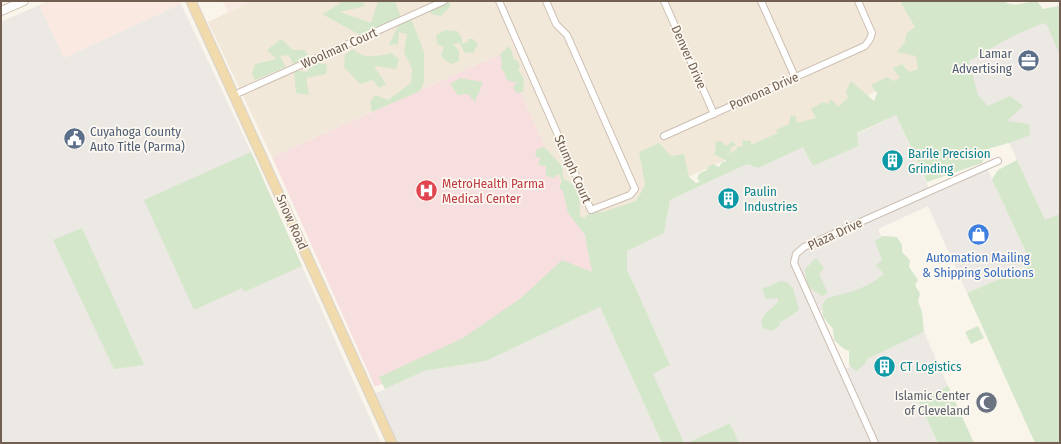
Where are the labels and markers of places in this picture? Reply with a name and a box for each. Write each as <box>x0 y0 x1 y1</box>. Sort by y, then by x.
place label: Lamar Advertising <box>952 46 1013 76</box>
office icon: Lamar Advertising <box>1015 47 1041 73</box>
place label: Cuyahoga County Auto Title (Parma) <box>90 124 185 154</box>
public building icon: Cuyahoga County Auto Title (Parma) <box>61 125 87 151</box>
place label: Barile Precision Grinding <box>908 146 991 176</box>
building icon: Barile Precision Grinding <box>880 147 906 173</box>
place label: MetroHealth Parma Medical Center <box>442 176 544 206</box>
hospital icon: MetroHealth Parma Medical Center <box>413 177 439 203</box>
place label: Paulin Industries <box>744 184 798 214</box>
building icon: Paulin Industries <box>716 185 742 211</box>
shop icon: Automation Mailing & Shipping Solutions <box>965 222 991 248</box>
place label: Automation Mailing & Shipping Solutions <box>922 250 1034 280</box>
building icon: CT Logistics <box>871 353 897 379</box>
place label: CT Logistics <box>900 359 962 374</box>
place label: Islamic Center of Cleveland <box>895 388 970 418</box>
mosque icon: Islamic Center of Cleveland <box>973 389 999 415</box>

